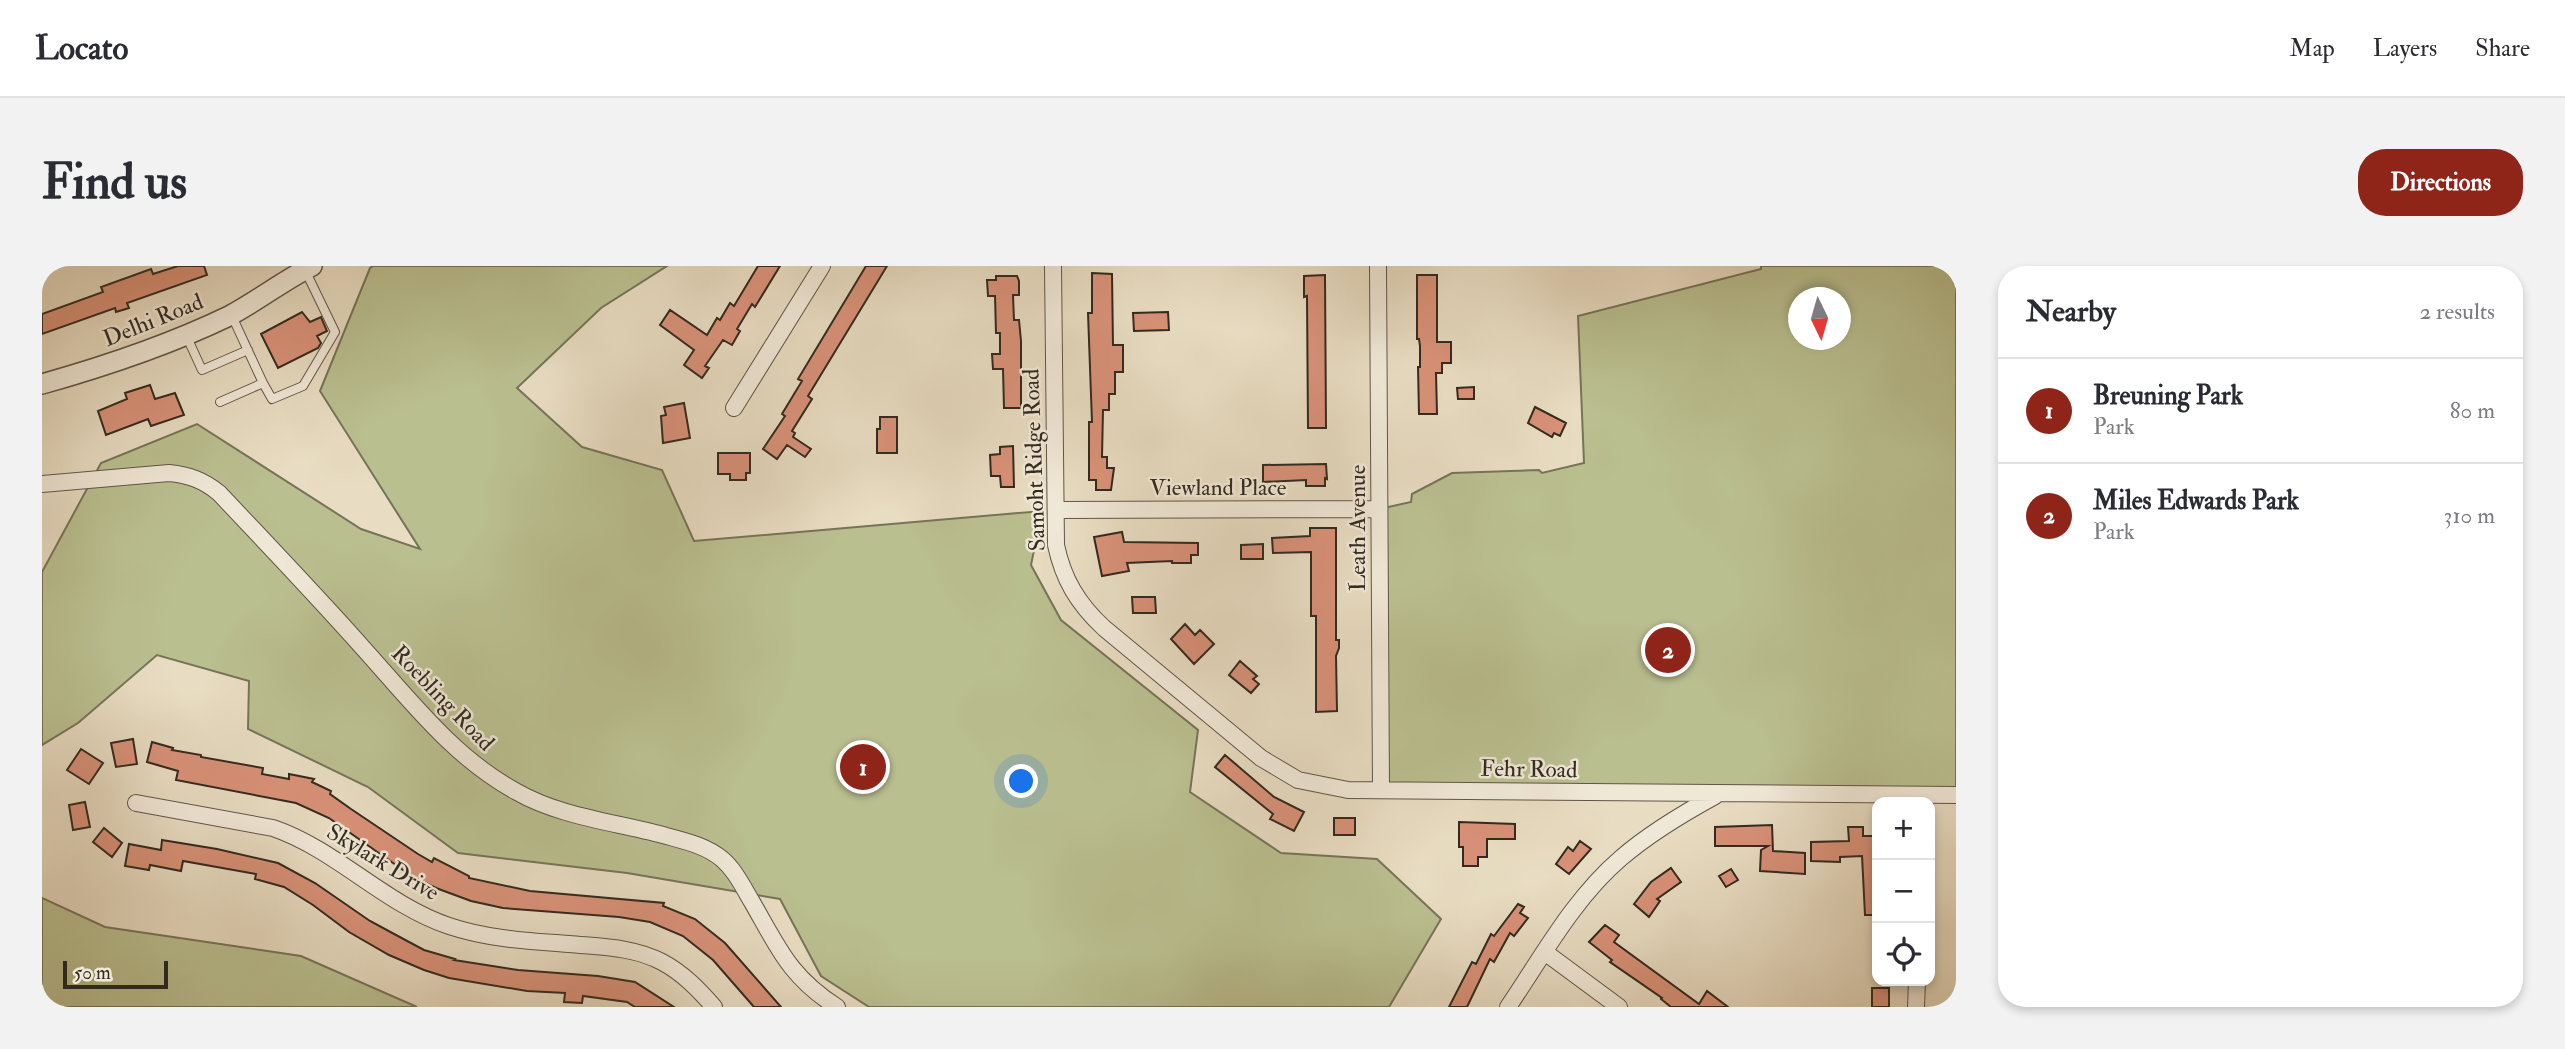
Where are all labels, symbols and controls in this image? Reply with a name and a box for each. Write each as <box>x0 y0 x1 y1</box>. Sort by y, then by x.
text: Locato <box>35 28 128 69</box>
text: Map <box>2290 33 2335 64</box>
text: Layers <box>2373 33 2437 64</box>
text: Share <box>2475 33 2530 64</box>
button: Directions <box>2358 149 2523 216</box>
text: Find us <box>42 152 187 213</box>
street label: Delhi Road <box>99 287 207 353</box>
north arrow <box>1788 287 1851 350</box>
text: Nearby <box>2026 293 2116 330</box>
text: 2 results <box>2420 297 2495 326</box>
street label: Samoht Ridge Road <box>1016 368 1052 552</box>
text: Breuning Park <box>2093 380 2243 412</box>
text: 1 <box>2045 396 2053 425</box>
text: 80 m <box>2450 396 2495 425</box>
text: Park <box>2093 412 2135 441</box>
street label: Leath Avenue <box>1343 464 1372 591</box>
street label: Viewland Place <box>1150 473 1287 502</box>
text: Miles Edwards Park <box>2093 485 2299 517</box>
text: 2 <box>2043 501 2055 530</box>
text: 310 m <box>2444 501 2495 530</box>
text: Park <box>2093 517 2135 546</box>
pin: 2 <box>1645 624 1691 676</box>
street label: Roebling Road <box>385 639 501 757</box>
pin: 1 <box>840 741 886 793</box>
street label: Fehr Road <box>1480 754 1578 784</box>
your location <box>1004 764 1038 798</box>
map controls <box>1872 797 1935 986</box>
button: + <box>1872 797 1935 860</box>
street label: Skylark Drive <box>321 817 445 907</box>
button: − <box>1872 860 1935 923</box>
button: locate <box>1872 923 1935 986</box>
scale bar <box>63 958 168 990</box>
text: 50 m <box>74 961 111 985</box>

